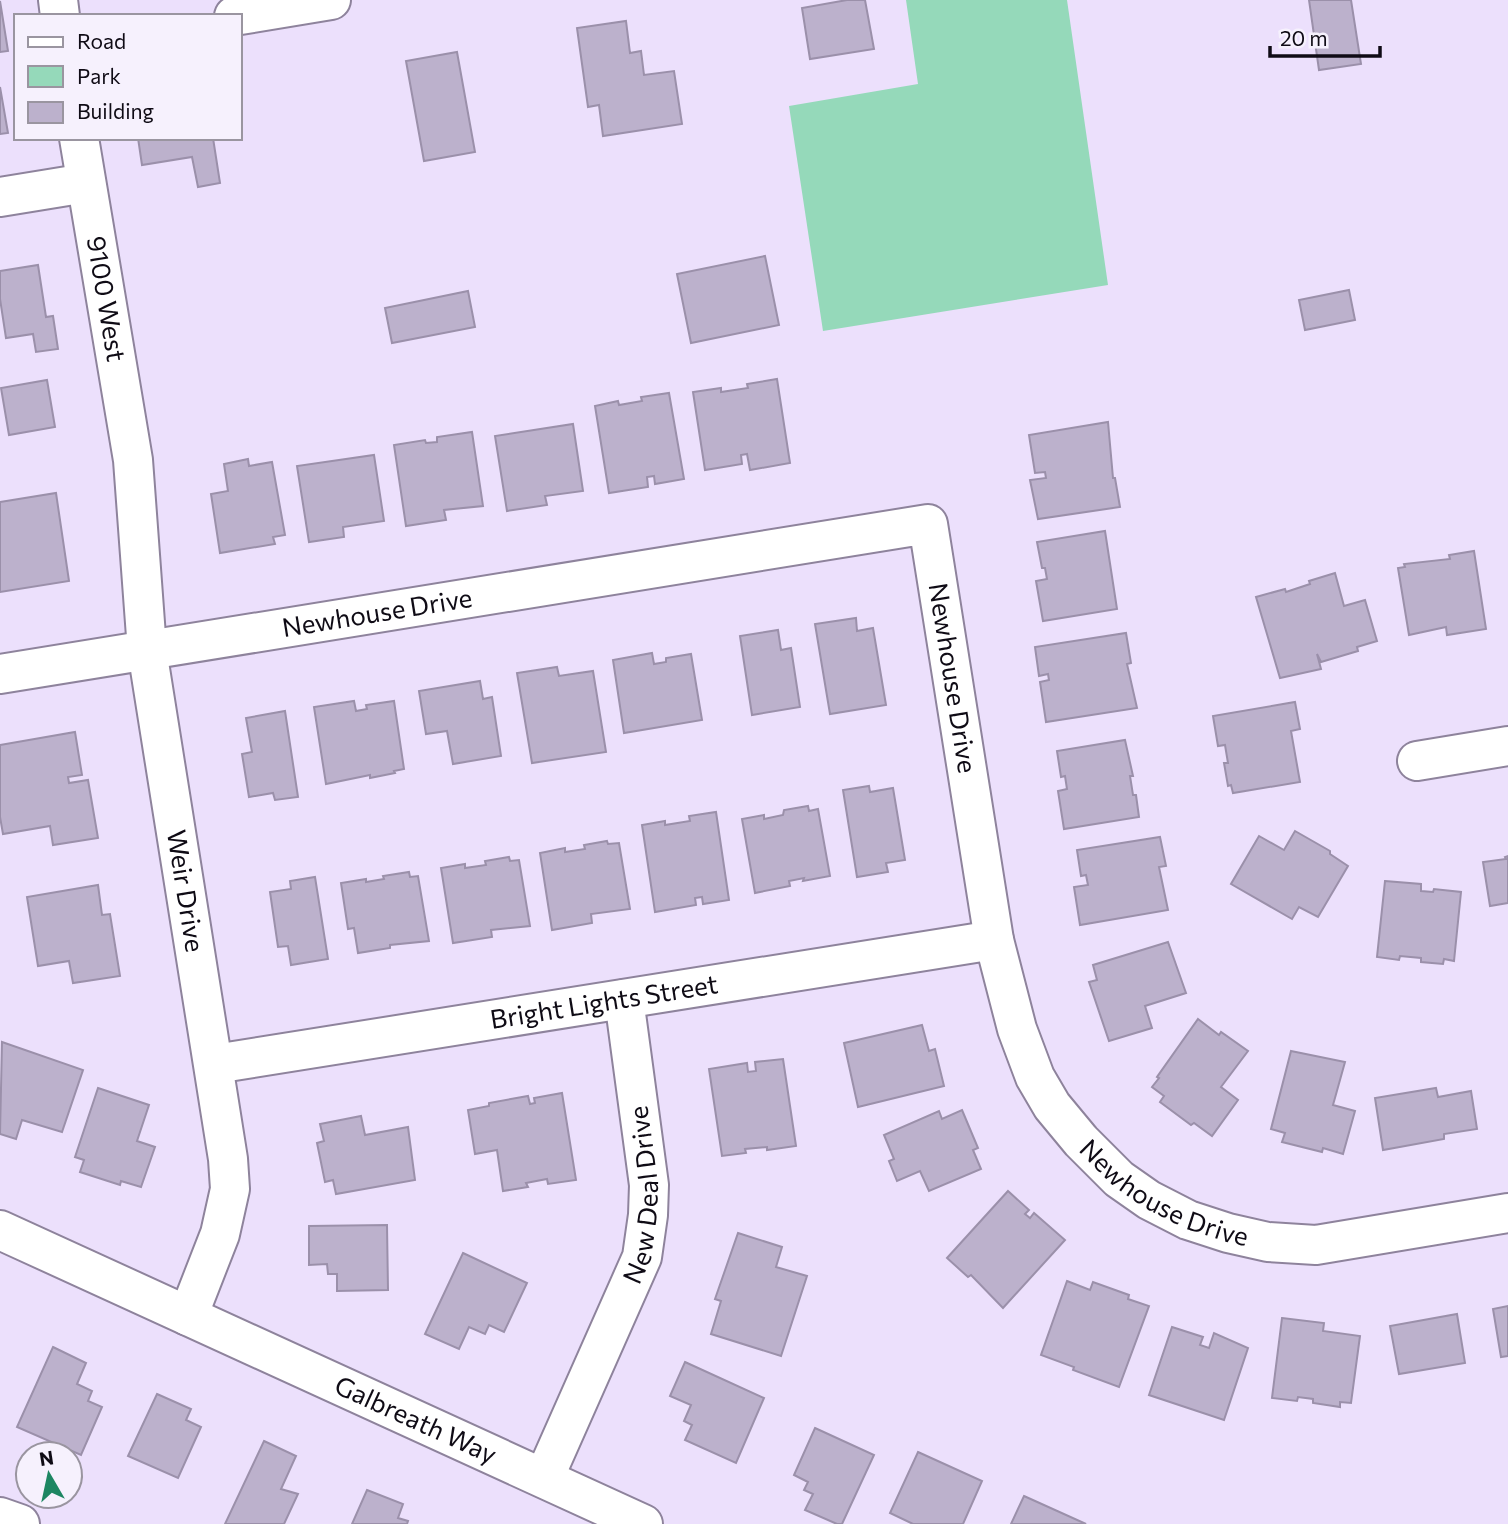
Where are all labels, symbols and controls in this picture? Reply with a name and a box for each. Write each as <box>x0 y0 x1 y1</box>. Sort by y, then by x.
legend <box>14 14 242 140</box>
scale bar <box>1270 14 1380 58</box>
text: 20 m <box>1280 25 1328 50</box>
text: Road <box>77 28 126 53</box>
text: Park <box>77 63 121 88</box>
text: Building <box>77 98 154 123</box>
street label: 9100 West <box>82 233 133 364</box>
street label: Newhouse Drive <box>924 580 984 775</box>
street label: Newhouse Drive <box>280 581 474 642</box>
street label: Weir Drive <box>162 827 212 954</box>
street label: Bright Lights Street <box>488 967 720 1034</box>
street label: New Deal Drive <box>615 1104 663 1288</box>
street label: Newhouse Drive <box>1074 1132 1252 1251</box>
street label: Galbreath Way <box>330 1368 502 1469</box>
north arrow <box>14 1440 84 1510</box>
text: N <box>37 1445 55 1470</box>

